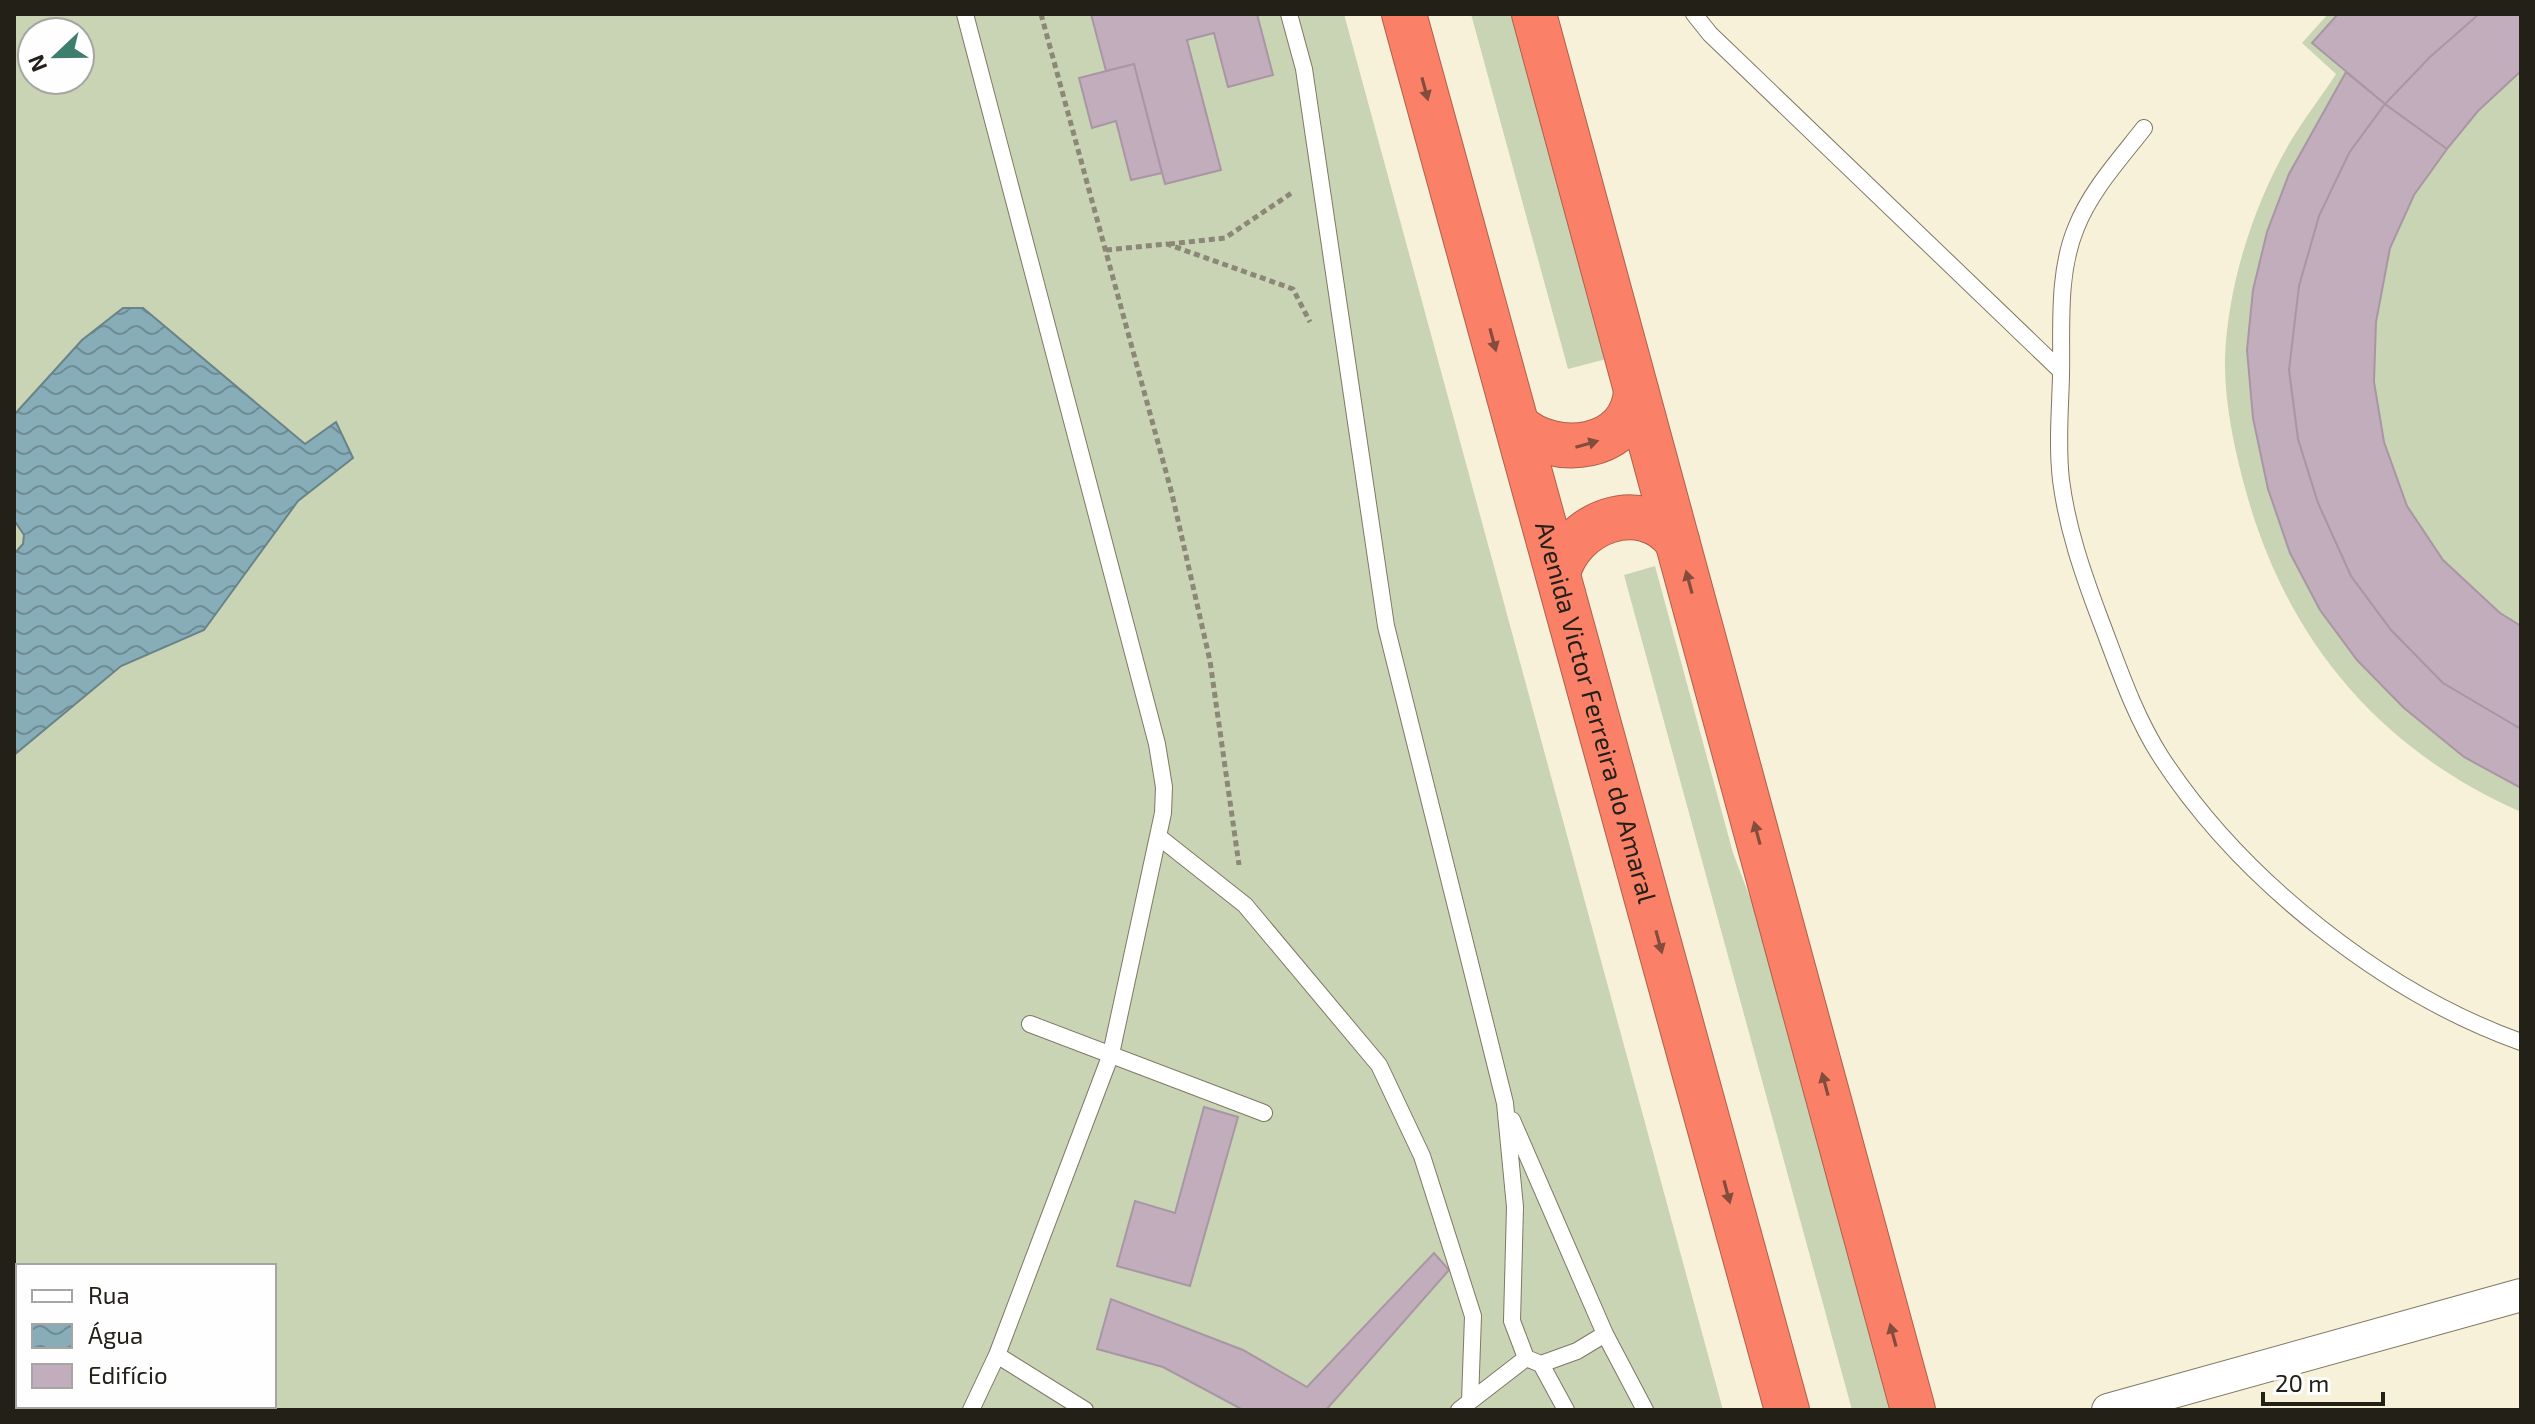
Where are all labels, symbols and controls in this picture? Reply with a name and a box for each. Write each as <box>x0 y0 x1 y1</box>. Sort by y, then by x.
north arrow <box>16 16 96 96</box>
text: N <box>21 52 52 76</box>
one-way arrow <box>1419 77 1431 102</box>
one-way arrow <box>1488 327 1500 352</box>
one-way arrow <box>1575 437 1600 449</box>
street label: Avenida Victor Ferreira do Amaral <box>1530 518 1664 906</box>
one-way arrow <box>1682 569 1694 594</box>
one-way arrow <box>1750 820 1762 845</box>
one-way arrow <box>1653 929 1665 954</box>
one-way arrow <box>1818 1071 1830 1096</box>
one-way arrow <box>1722 1180 1734 1205</box>
legend <box>16 1264 276 1408</box>
text: Rua <box>88 1280 130 1309</box>
text: Água <box>88 1320 143 1349</box>
one-way arrow <box>1886 1322 1898 1347</box>
scale bar <box>2263 1356 2383 1406</box>
text: Edifício <box>88 1360 168 1389</box>
text: 20 m <box>2275 1368 2329 1397</box>

